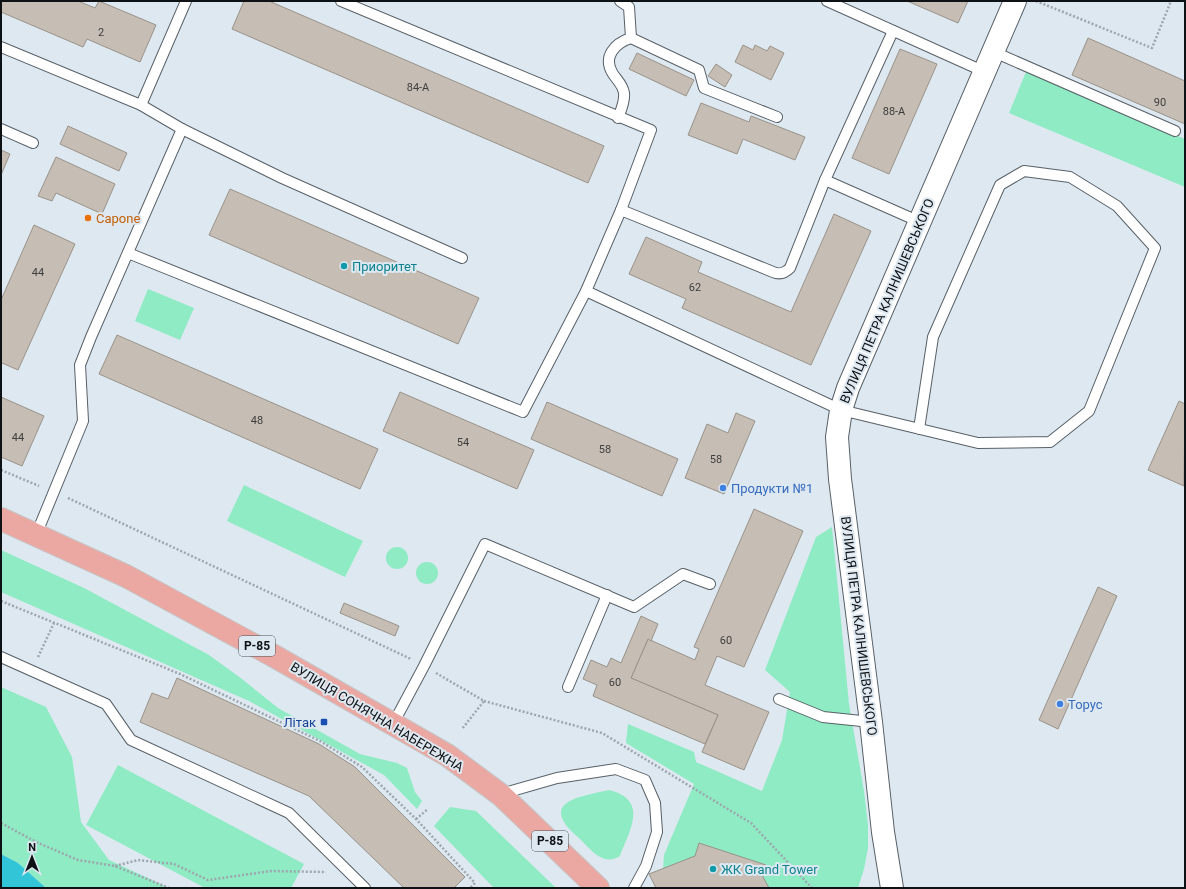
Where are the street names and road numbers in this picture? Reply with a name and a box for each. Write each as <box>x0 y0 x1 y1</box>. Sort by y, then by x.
street label: ВУЛИЦЯ ПЕТРА КАЛНИШЕВСЬКОГО <box>837 196 937 406</box>
street label: ВУЛИЦЯ ПЕТРА КАЛНИШЕВСЬКОГО <box>838 516 880 737</box>
road number: Р-85 <box>239 636 275 656</box>
street label: ВУЛИЦЯ СОНЯЧНА НАБЕРЕЖНА <box>288 659 467 775</box>
road number: Р-85 <box>532 831 568 851</box>

